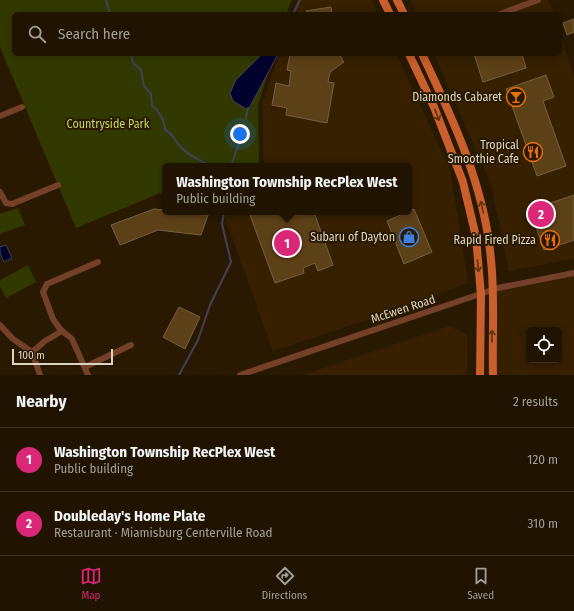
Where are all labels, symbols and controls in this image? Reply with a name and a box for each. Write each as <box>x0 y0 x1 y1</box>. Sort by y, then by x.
search box <box>12 12 562 56</box>
icon: search <box>26 23 48 45</box>
text: Search here <box>58 25 130 43</box>
bar icon: Diamonds Cabaret <box>505 86 527 108</box>
place label: Diamonds Cabaret <box>412 90 502 104</box>
one-way arrow <box>433 108 441 120</box>
park label: Countryside Park <box>67 117 150 131</box>
your location <box>230 124 250 144</box>
place label: Tropical Smoothie Cafe <box>448 138 519 166</box>
restaurant icon: Tropical Smoothie Cafe <box>522 141 544 163</box>
popup <box>162 163 412 215</box>
text: Washington Township RecPlex West <box>176 173 398 191</box>
text: Public building <box>176 191 255 206</box>
pin: 2 <box>528 199 554 229</box>
one-way arrow <box>477 201 485 214</box>
shop icon: Subaru of Dayton <box>398 226 420 248</box>
pin: 1 <box>274 228 300 258</box>
restaurant icon: Rapid Fired Pizza <box>539 229 561 251</box>
place label: Subaru of Dayton <box>310 230 395 244</box>
place label: Rapid Fired Pizza <box>454 233 536 247</box>
one-way arrow <box>475 259 482 272</box>
street label: McEwen Road <box>369 292 437 326</box>
map controls <box>526 327 562 363</box>
button: locate <box>526 327 562 363</box>
one-way arrow <box>488 330 496 343</box>
scale bar <box>12 347 113 366</box>
text: 100 m <box>18 349 45 362</box>
text: Nearby <box>16 391 67 412</box>
text: 2 results <box>513 394 558 409</box>
text: Washington Township RecPlex West <box>54 443 275 461</box>
text: 1 <box>26 452 32 467</box>
text: 120 m <box>527 452 558 467</box>
text: Public building <box>54 461 133 476</box>
text: Doubleday's Home Plate <box>54 507 205 525</box>
text: 2 <box>26 516 32 531</box>
text: 310 m <box>528 516 558 531</box>
text: Restaurant · Miamisburg Centerville Road <box>54 525 273 540</box>
tab: Map <box>80 565 102 602</box>
tab: Directions <box>262 565 307 602</box>
tab: Saved <box>467 565 494 602</box>

